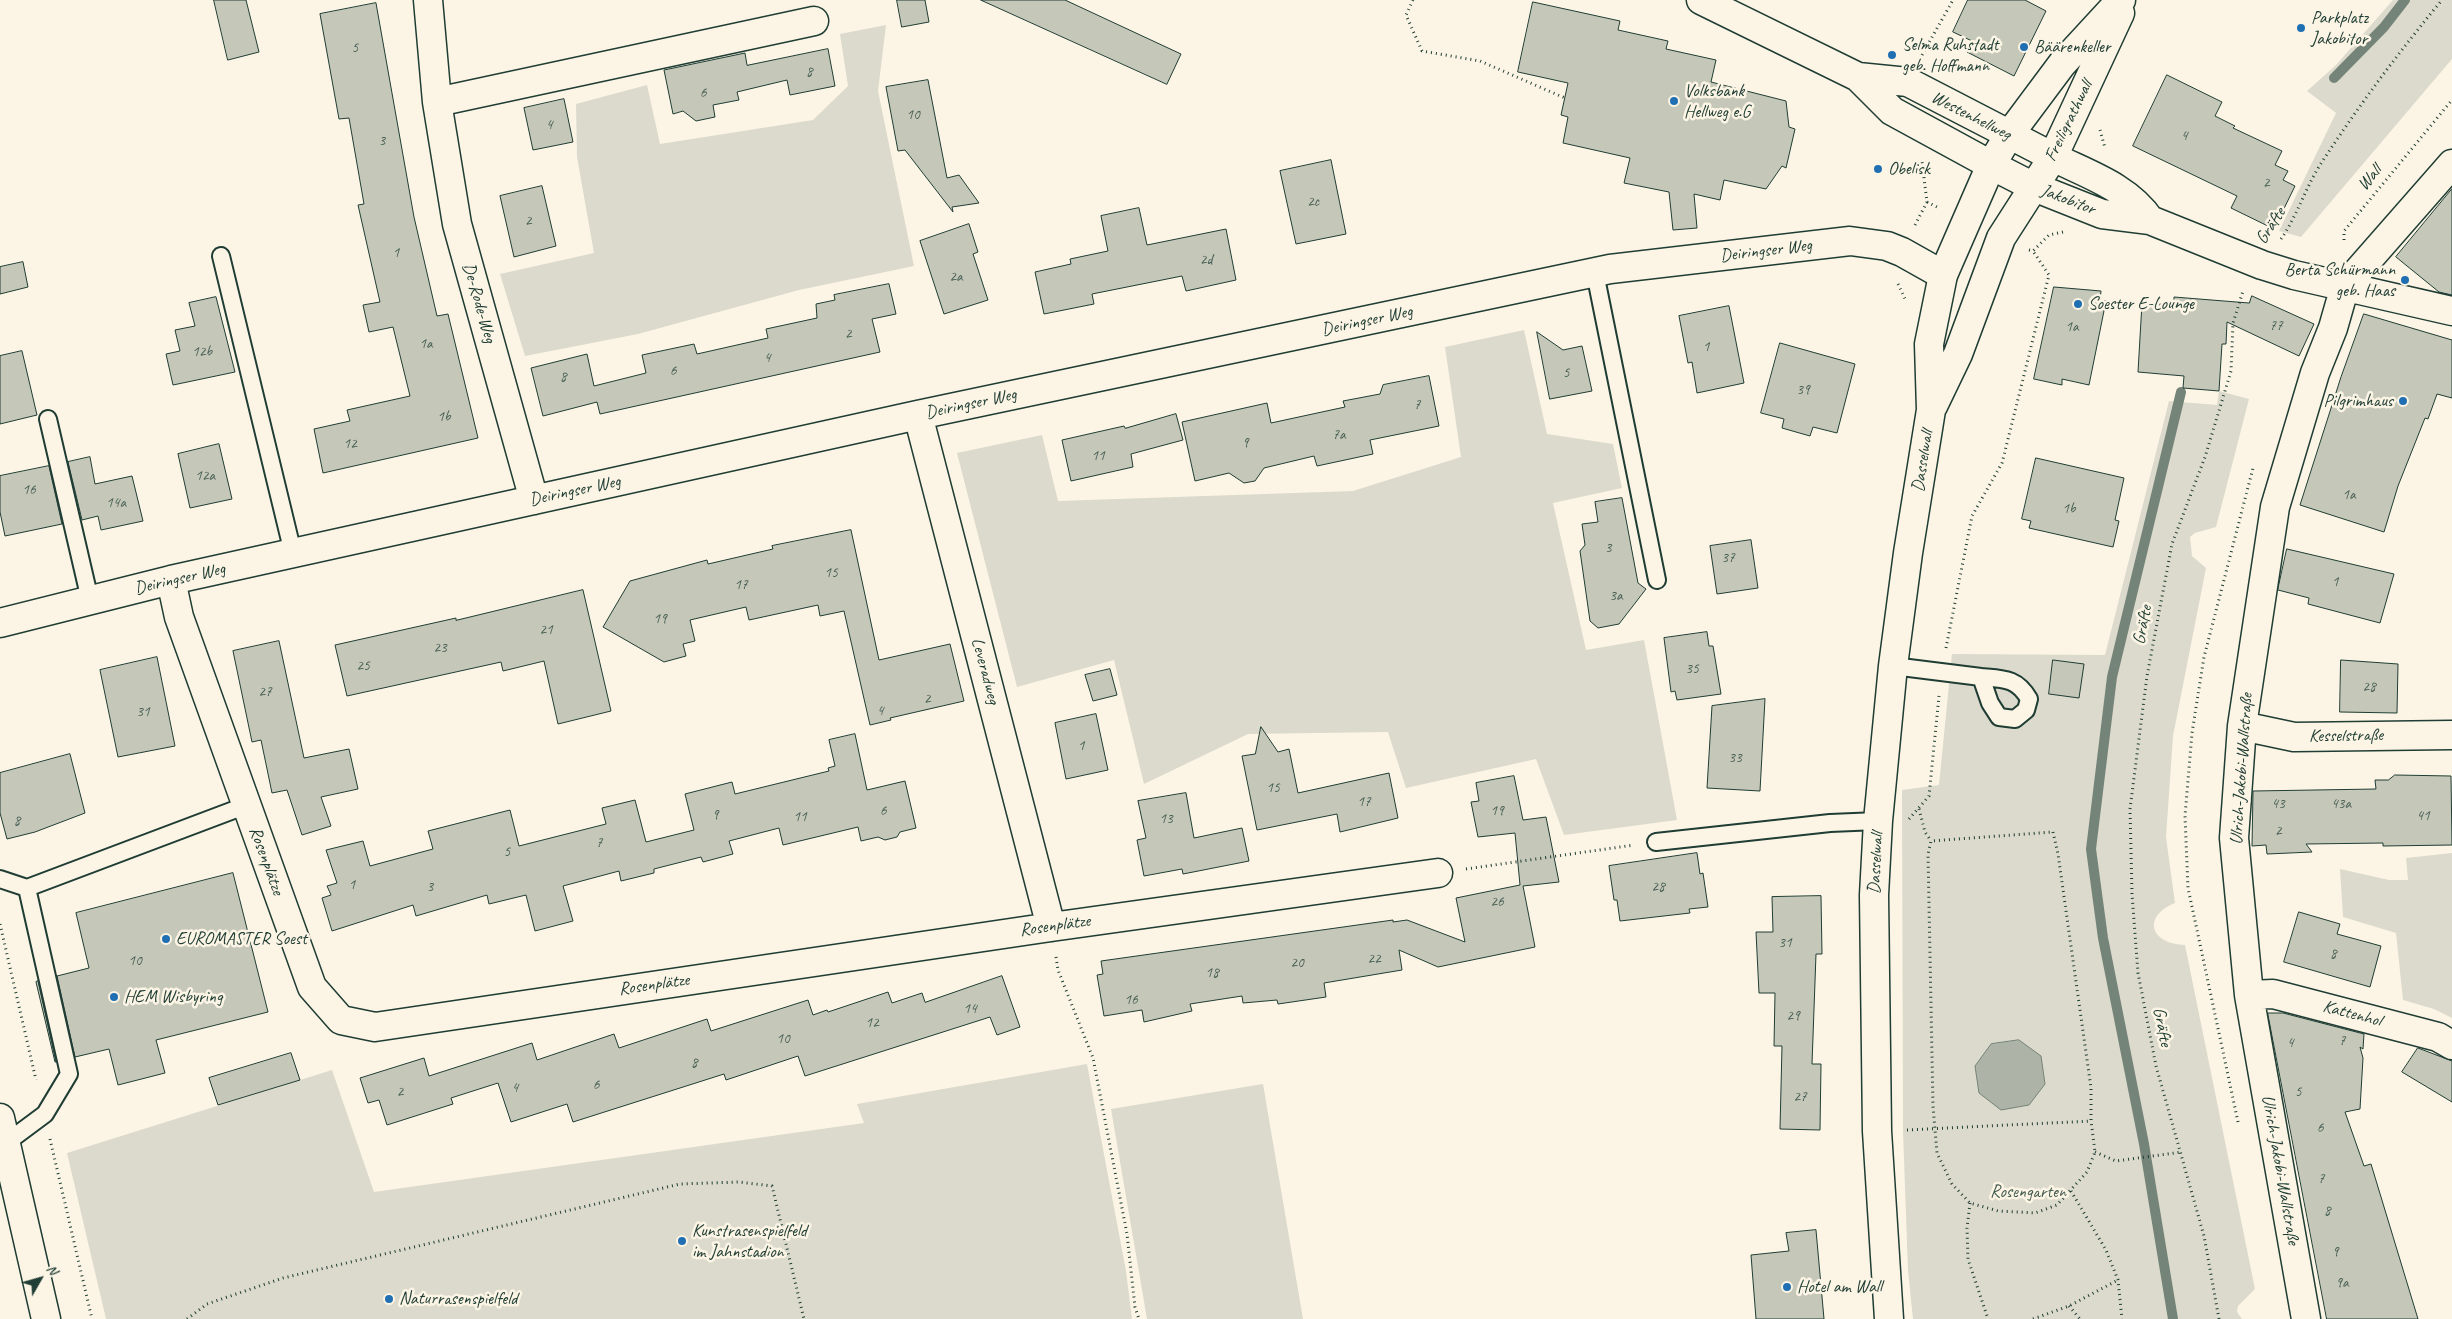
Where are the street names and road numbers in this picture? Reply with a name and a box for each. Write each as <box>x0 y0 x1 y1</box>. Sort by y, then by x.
street label: Freiligrathwall <box>2040 77 2098 165</box>
street label: Westenhellweg <box>1927 87 2015 145</box>
street label: Wall <box>2353 161 2387 195</box>
street label: Jakobitor <box>2038 180 2098 220</box>
street label: Gräfte <box>2251 204 2291 248</box>
street label: Deiringser Weg <box>1719 235 1813 267</box>
street label: De-Rode-Weg <box>457 260 501 346</box>
street label: Deiringser Weg <box>1320 301 1414 341</box>
street label: Deiringser Weg <box>924 384 1018 424</box>
street label: Dasselwall <box>1907 429 1939 493</box>
street label: Deiringser Weg <box>528 471 622 511</box>
street label: Deiringser Weg <box>133 558 227 600</box>
street label: Gräfte <box>2129 604 2157 646</box>
street label: Leveradweg <box>966 635 1004 707</box>
street label: Ulrich-Jakobi-Wallstraße <box>2226 692 2258 846</box>
street label: Kesselstraße <box>2309 725 2383 747</box>
street label: Rosenplätze <box>244 824 288 898</box>
street label: Dasselwall <box>1864 831 1888 895</box>
street label: Rosenplätze <box>1018 910 1092 942</box>
street label: Rosenplätze <box>617 969 691 1001</box>
street label: Kattenhol <box>2320 996 2384 1032</box>
street label: Gräfte <box>2148 1006 2176 1048</box>
street label: Ulrich-Jakobi-Wallstraße <box>2256 1093 2304 1247</box>

